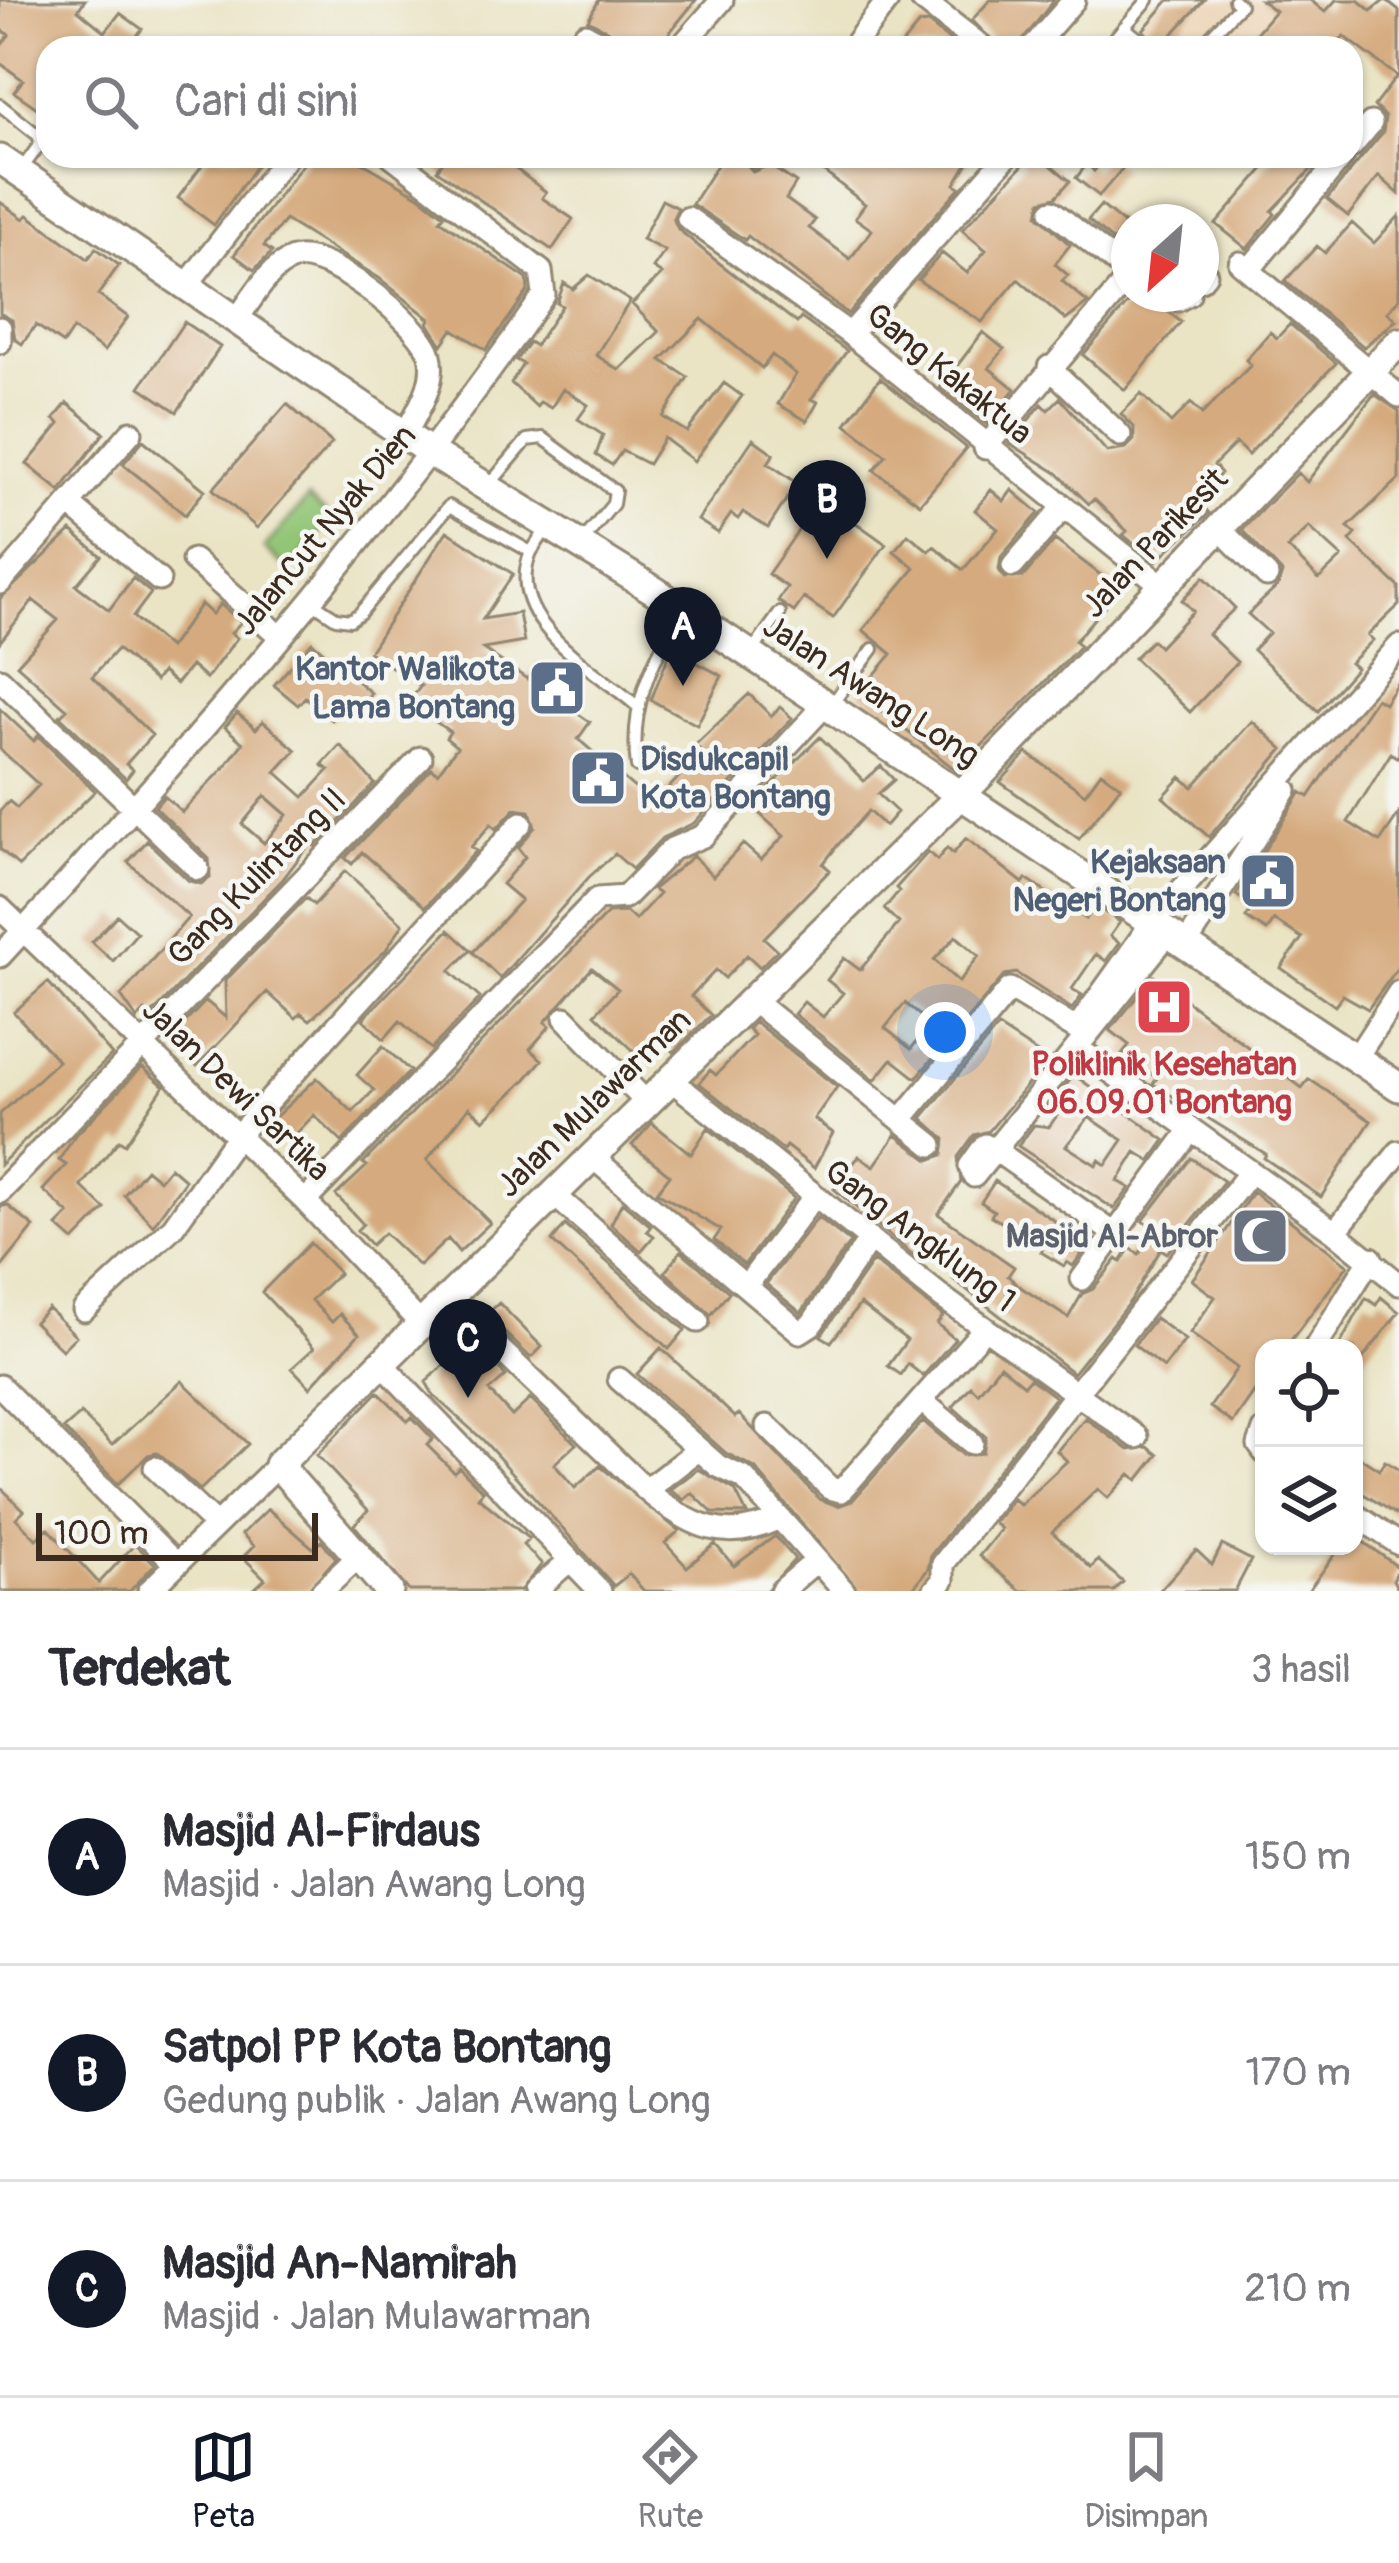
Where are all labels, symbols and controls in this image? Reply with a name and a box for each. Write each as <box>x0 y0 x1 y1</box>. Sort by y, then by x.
search box <box>36 36 1363 168</box>
icon: search <box>78 69 144 135</box>
text: Cari di sini <box>174 74 358 130</box>
north arrow <box>1111 204 1219 312</box>
street label: Gang Kakaktua <box>858 294 1040 454</box>
street label: JalanCut Nyak Dien <box>225 416 425 644</box>
street label: Jalan Parikesit <box>1073 459 1237 627</box>
pin: B <box>788 460 866 559</box>
pin: A <box>644 587 722 686</box>
street label: Jalan Awang Long <box>755 606 987 776</box>
place label: Kantor Walikota Lama Bontang <box>295 649 515 728</box>
public building icon: Kantor Walikota Lama Bontang <box>526 657 588 719</box>
place label: Disdukcapil Kota Bontang <box>640 739 831 818</box>
public building icon: Disdukcapil Kota Bontang <box>567 747 629 809</box>
street label: Gang Kulintang II <box>159 779 355 975</box>
place label: Kejaksaan Negeri Bontang <box>1012 842 1226 921</box>
public building icon: Kejaksaan Negeri Bontang <box>1237 850 1299 912</box>
hospital icon: Poliklinik Kesehatan 06.09.01 Bontang <box>1133 976 1195 1038</box>
street label: Jalan Dewi Sartika <box>133 990 339 1190</box>
street label: Jalan Mulawarman <box>488 1000 700 1206</box>
your location <box>915 1002 975 1062</box>
place label: Poliklinik Kesehatan 06.09.01 Bontang <box>1031 1044 1297 1123</box>
street label: Gang Angklung 1 <box>816 1151 1024 1321</box>
mosque icon: Masjid Al-Abror <box>1229 1205 1291 1267</box>
place label: Masjid Al-Abror <box>1006 1216 1218 1257</box>
pin: C <box>429 1299 507 1398</box>
map controls <box>1255 1339 1363 1555</box>
button: locate <box>1255 1339 1363 1447</box>
button: layers <box>1255 1447 1363 1555</box>
scale bar <box>36 1507 318 1560</box>
text: 100 m <box>54 1513 148 1554</box>
text: Terdekat <box>48 1637 230 1701</box>
text: 3 hasil <box>1251 1645 1351 1694</box>
text: Masjid Al-Firdaus <box>162 1804 480 1860</box>
text: A <box>74 1832 100 1881</box>
text: 150 m <box>1245 1832 1351 1881</box>
text: Masjid · Jalan Awang Long <box>162 1860 586 1909</box>
text: Satpol PP Kota Bontang <box>162 2020 611 2076</box>
text: B <box>76 2048 98 2097</box>
text: 170 m <box>1245 2048 1351 2097</box>
text: Gedung publik · Jalan Awang Long <box>162 2076 711 2125</box>
text: Masjid An-Namirah <box>162 2236 517 2292</box>
text: C <box>75 2264 99 2313</box>
text: 210 m <box>1244 2264 1351 2313</box>
text: Masjid · Jalan Mulawarman <box>162 2292 591 2341</box>
tab: Peta <box>190 2424 256 2537</box>
tab: Rute <box>637 2424 703 2537</box>
tab: Disimpan <box>1084 2424 1209 2537</box>

